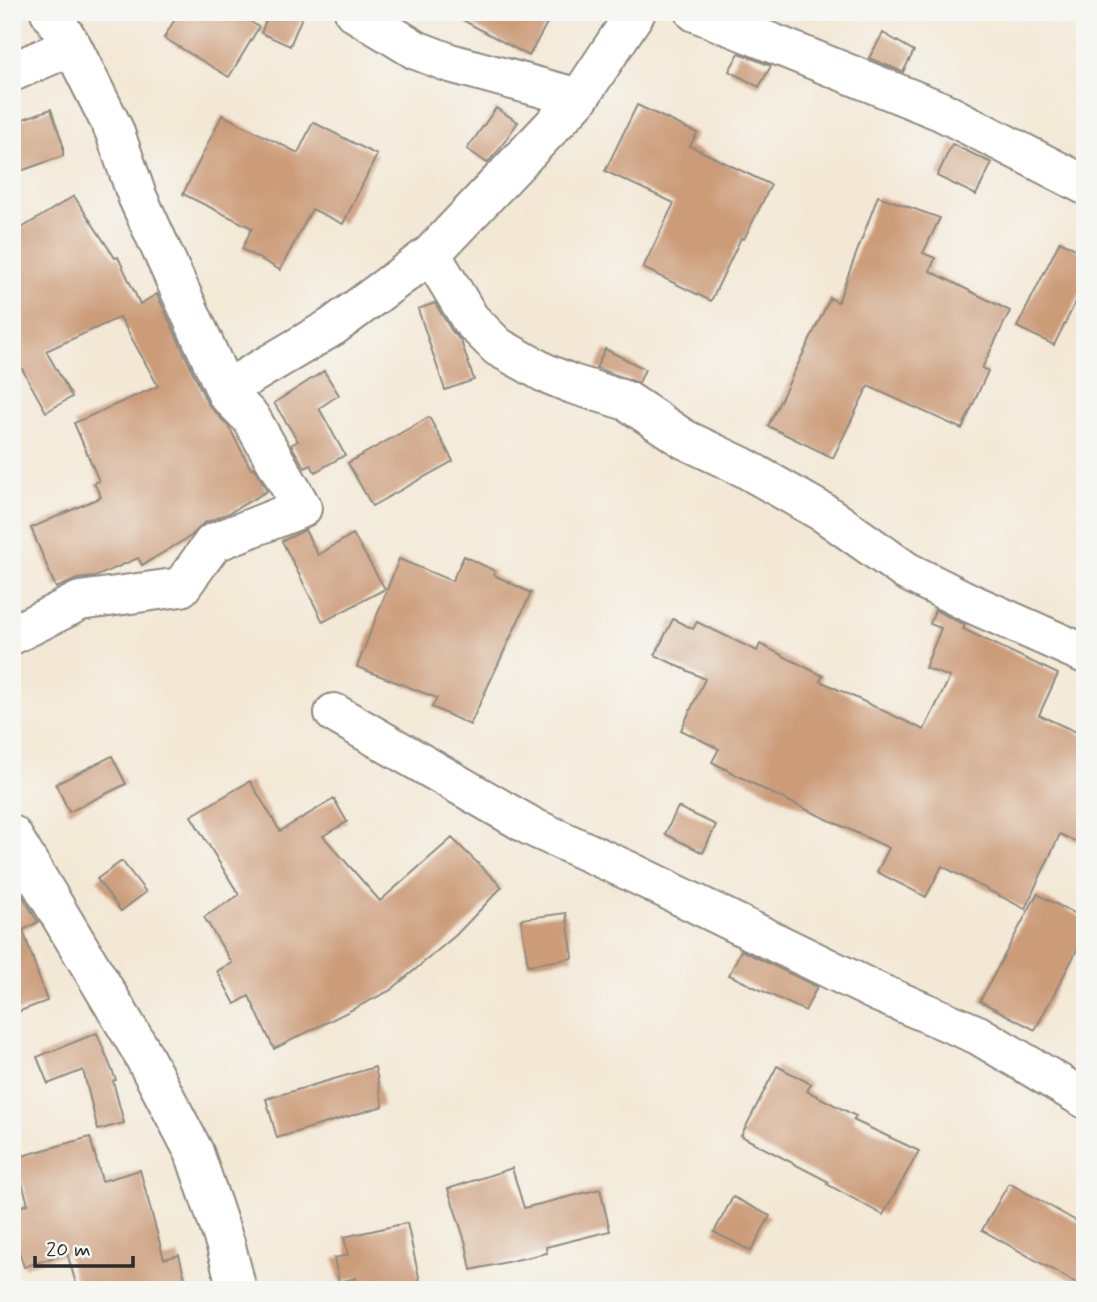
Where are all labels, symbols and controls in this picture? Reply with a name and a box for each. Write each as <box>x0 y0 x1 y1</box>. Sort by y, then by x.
scale bar <box>35 1225 133 1269</box>
text: 20 m <box>46 1236 91 1264</box>

